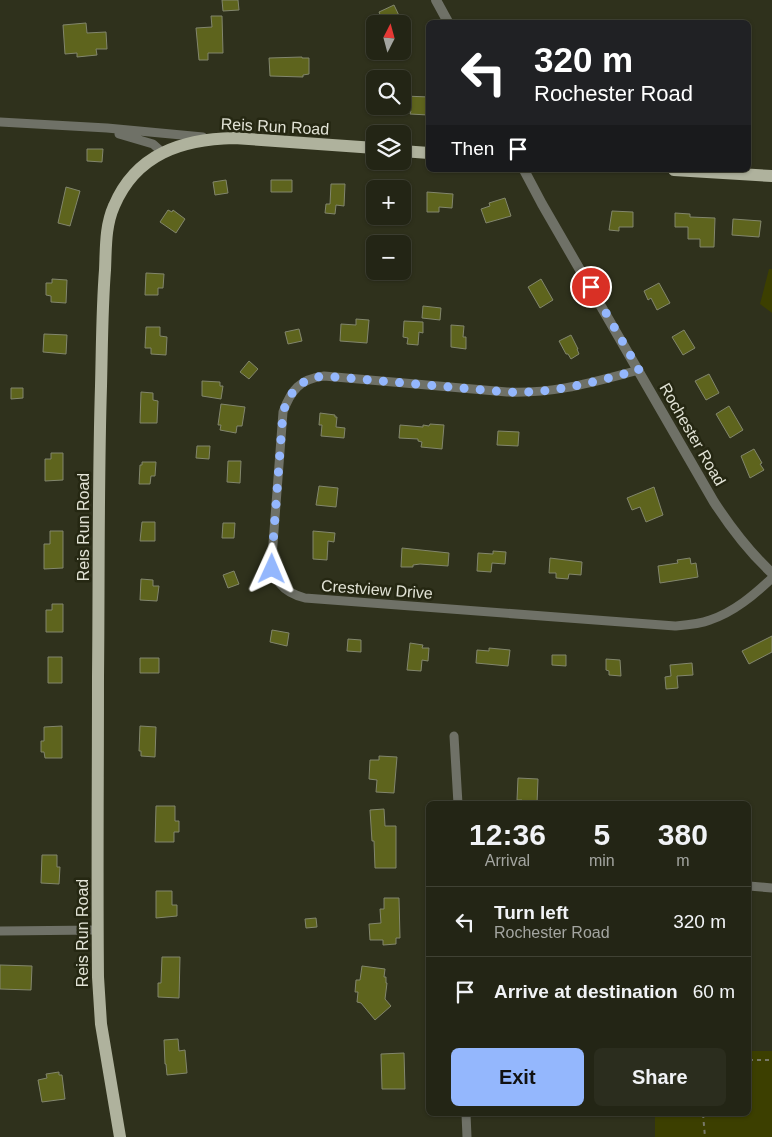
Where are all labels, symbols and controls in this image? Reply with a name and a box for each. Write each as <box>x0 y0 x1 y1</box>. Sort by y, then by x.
north arrow <box>366 15 411 60</box>
map controls <box>366 15 411 280</box>
icon: left <box>451 40 516 105</box>
text: 320 m <box>534 40 633 79</box>
button: search <box>366 70 411 115</box>
text: Rochester Road <box>534 81 693 106</box>
street label: Reis Run Road <box>220 115 330 138</box>
button: layers <box>366 125 411 170</box>
icon: arrive <box>504 135 532 163</box>
text: Then <box>451 138 494 159</box>
button: + <box>366 180 411 225</box>
button: − <box>366 235 411 280</box>
pin <box>570 266 612 308</box>
icon: arrive <box>577 273 605 301</box>
street label: Rochester Road <box>656 380 729 489</box>
street label: Reis Run Road <box>75 473 92 581</box>
position arrow <box>245 542 297 594</box>
street label: Crestview Drive <box>321 577 434 602</box>
text: 12:36 <box>469 818 546 851</box>
text: 5 <box>593 818 610 851</box>
text: 380 <box>658 818 708 851</box>
text: Arrival <box>485 852 530 869</box>
text: min <box>589 852 615 869</box>
text: m <box>676 852 689 869</box>
street label: Reis Run Road <box>74 879 91 987</box>
text: Turn left <box>494 902 569 923</box>
icon: left <box>451 908 479 936</box>
text: 320 m <box>673 911 726 932</box>
text: Rochester Road <box>494 924 610 941</box>
icon: arrive <box>451 978 479 1006</box>
text: Arrive at destination <box>494 981 678 1002</box>
text: 60 m <box>693 981 735 1002</box>
button: Exit <box>451 1048 584 1106</box>
button: Share <box>594 1048 726 1106</box>

